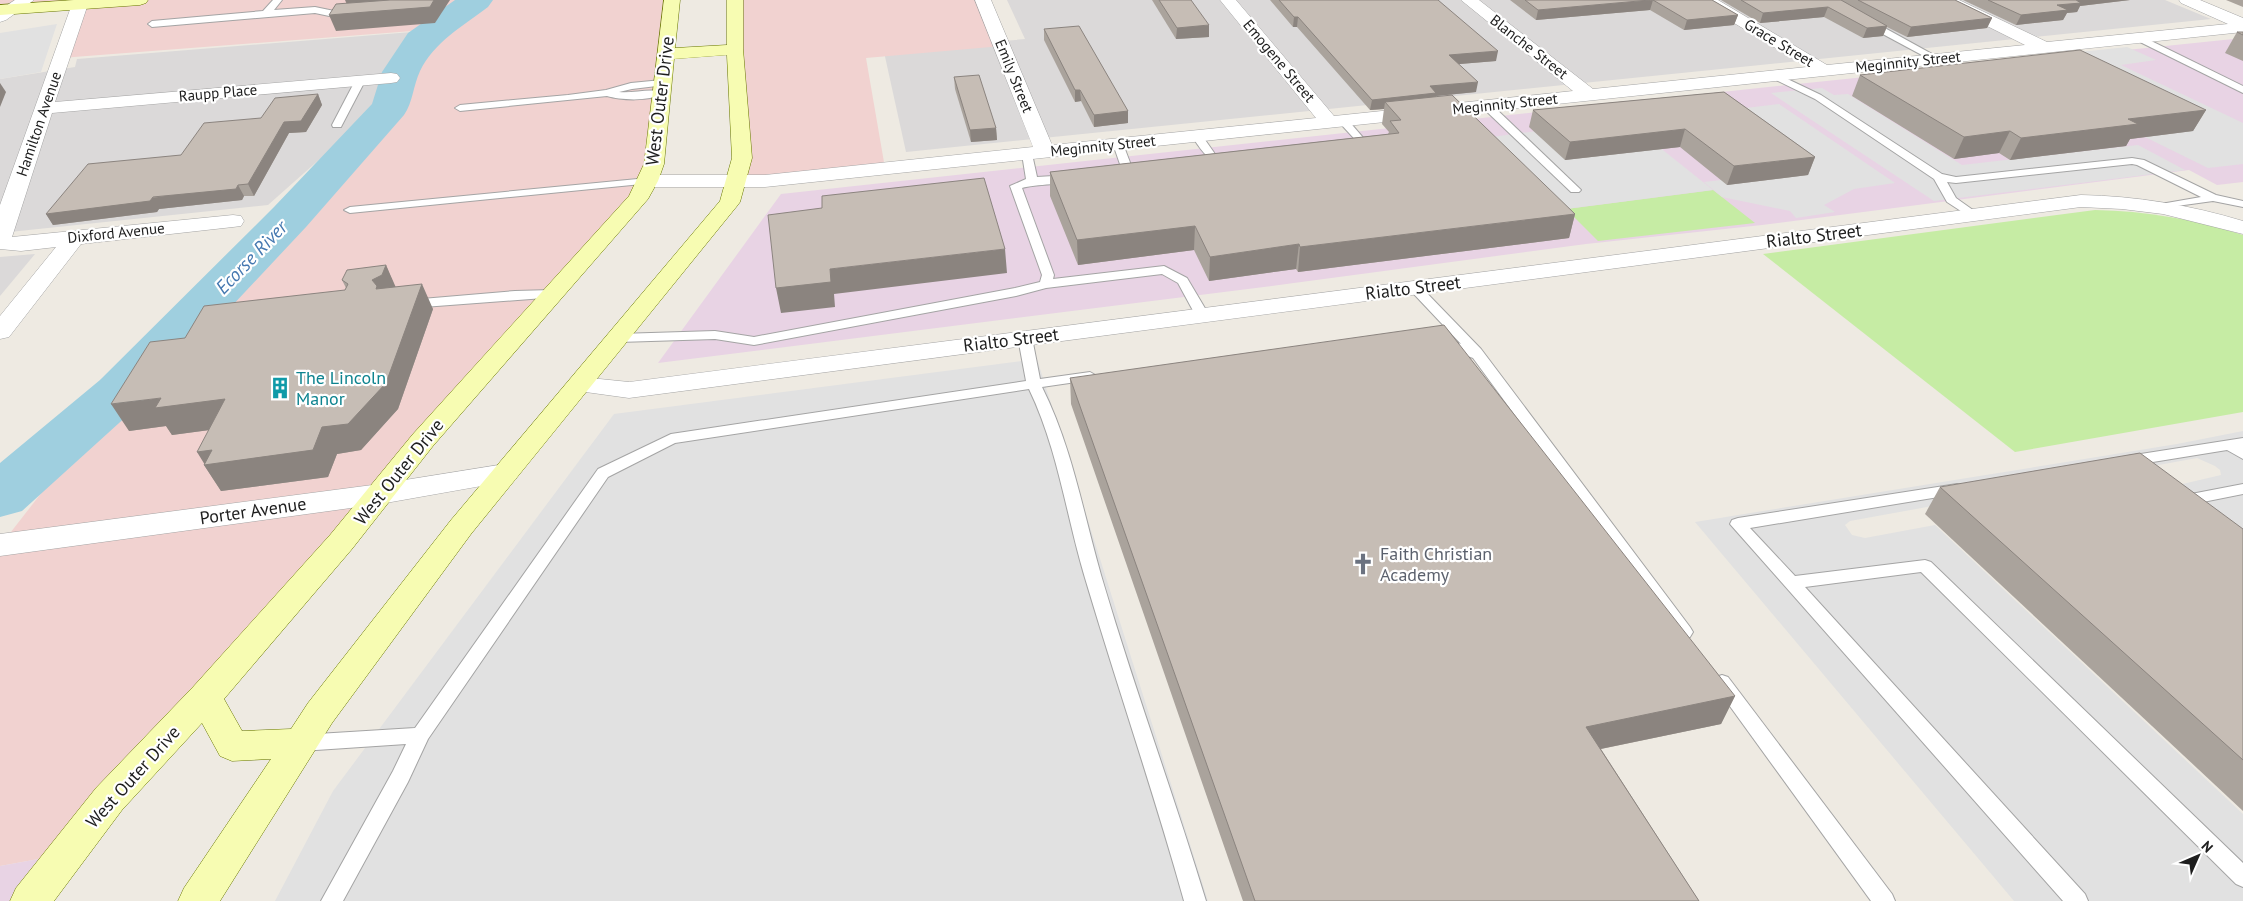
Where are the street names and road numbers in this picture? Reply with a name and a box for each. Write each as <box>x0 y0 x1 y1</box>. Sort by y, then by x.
street label: Blanche Street <box>1487 10 1572 83</box>
street label: Grace Street <box>1741 14 1818 71</box>
street label: Emogene Street <box>1239 15 1319 106</box>
street label: West Outer Drive <box>640 35 679 167</box>
street label: Emily Street <box>991 36 1038 115</box>
street label: Meginnity Street <box>1854 47 1961 76</box>
street label: Hamilton Avenue <box>12 69 65 179</box>
street label: Raupp Place <box>178 80 258 105</box>
street label: Meginnity Street <box>1451 89 1558 118</box>
street label: Meginnity Street <box>1049 131 1156 160</box>
street label: Dixford Avenue <box>66 218 166 247</box>
street label: Rialto Street <box>1765 218 1863 253</box>
street label: Rialto Street <box>1364 270 1462 305</box>
street label: Rialto Street <box>962 322 1060 357</box>
street label: West Outer Drive <box>349 414 448 529</box>
street label: Porter Avenue <box>198 492 308 529</box>
street label: West Outer Drive <box>81 721 185 833</box>

